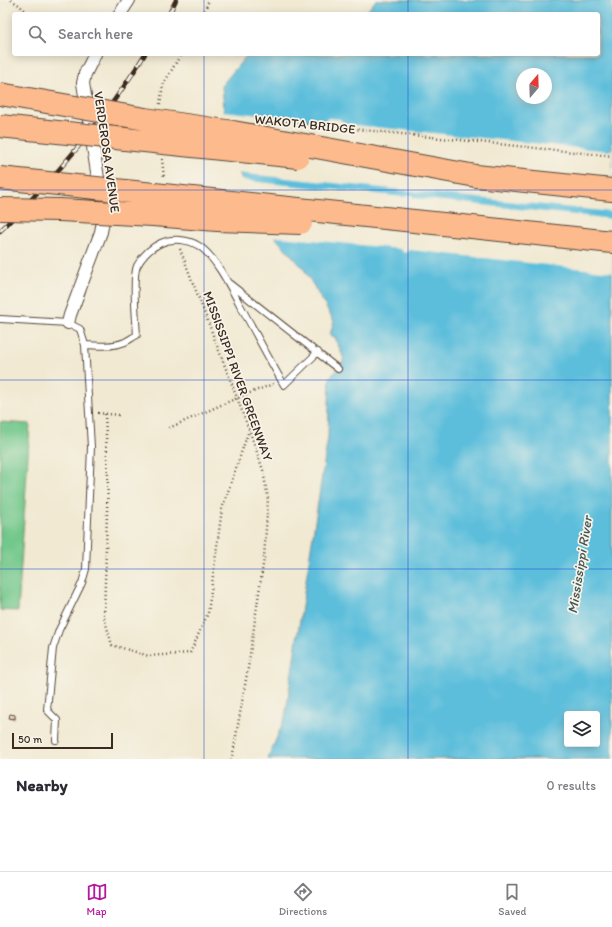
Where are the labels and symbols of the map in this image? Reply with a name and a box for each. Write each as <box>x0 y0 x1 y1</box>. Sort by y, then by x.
north arrow <box>516 68 552 104</box>
street label: VERDEROSA AVENUE <box>91 90 123 214</box>
street label: WAKOTA BRIDGE <box>254 111 356 137</box>
street label: MISSISSIPPI RIVER GREENWAY <box>200 289 276 463</box>
water label: Mississippi River <box>564 513 596 615</box>
scale bar <box>12 731 113 750</box>

